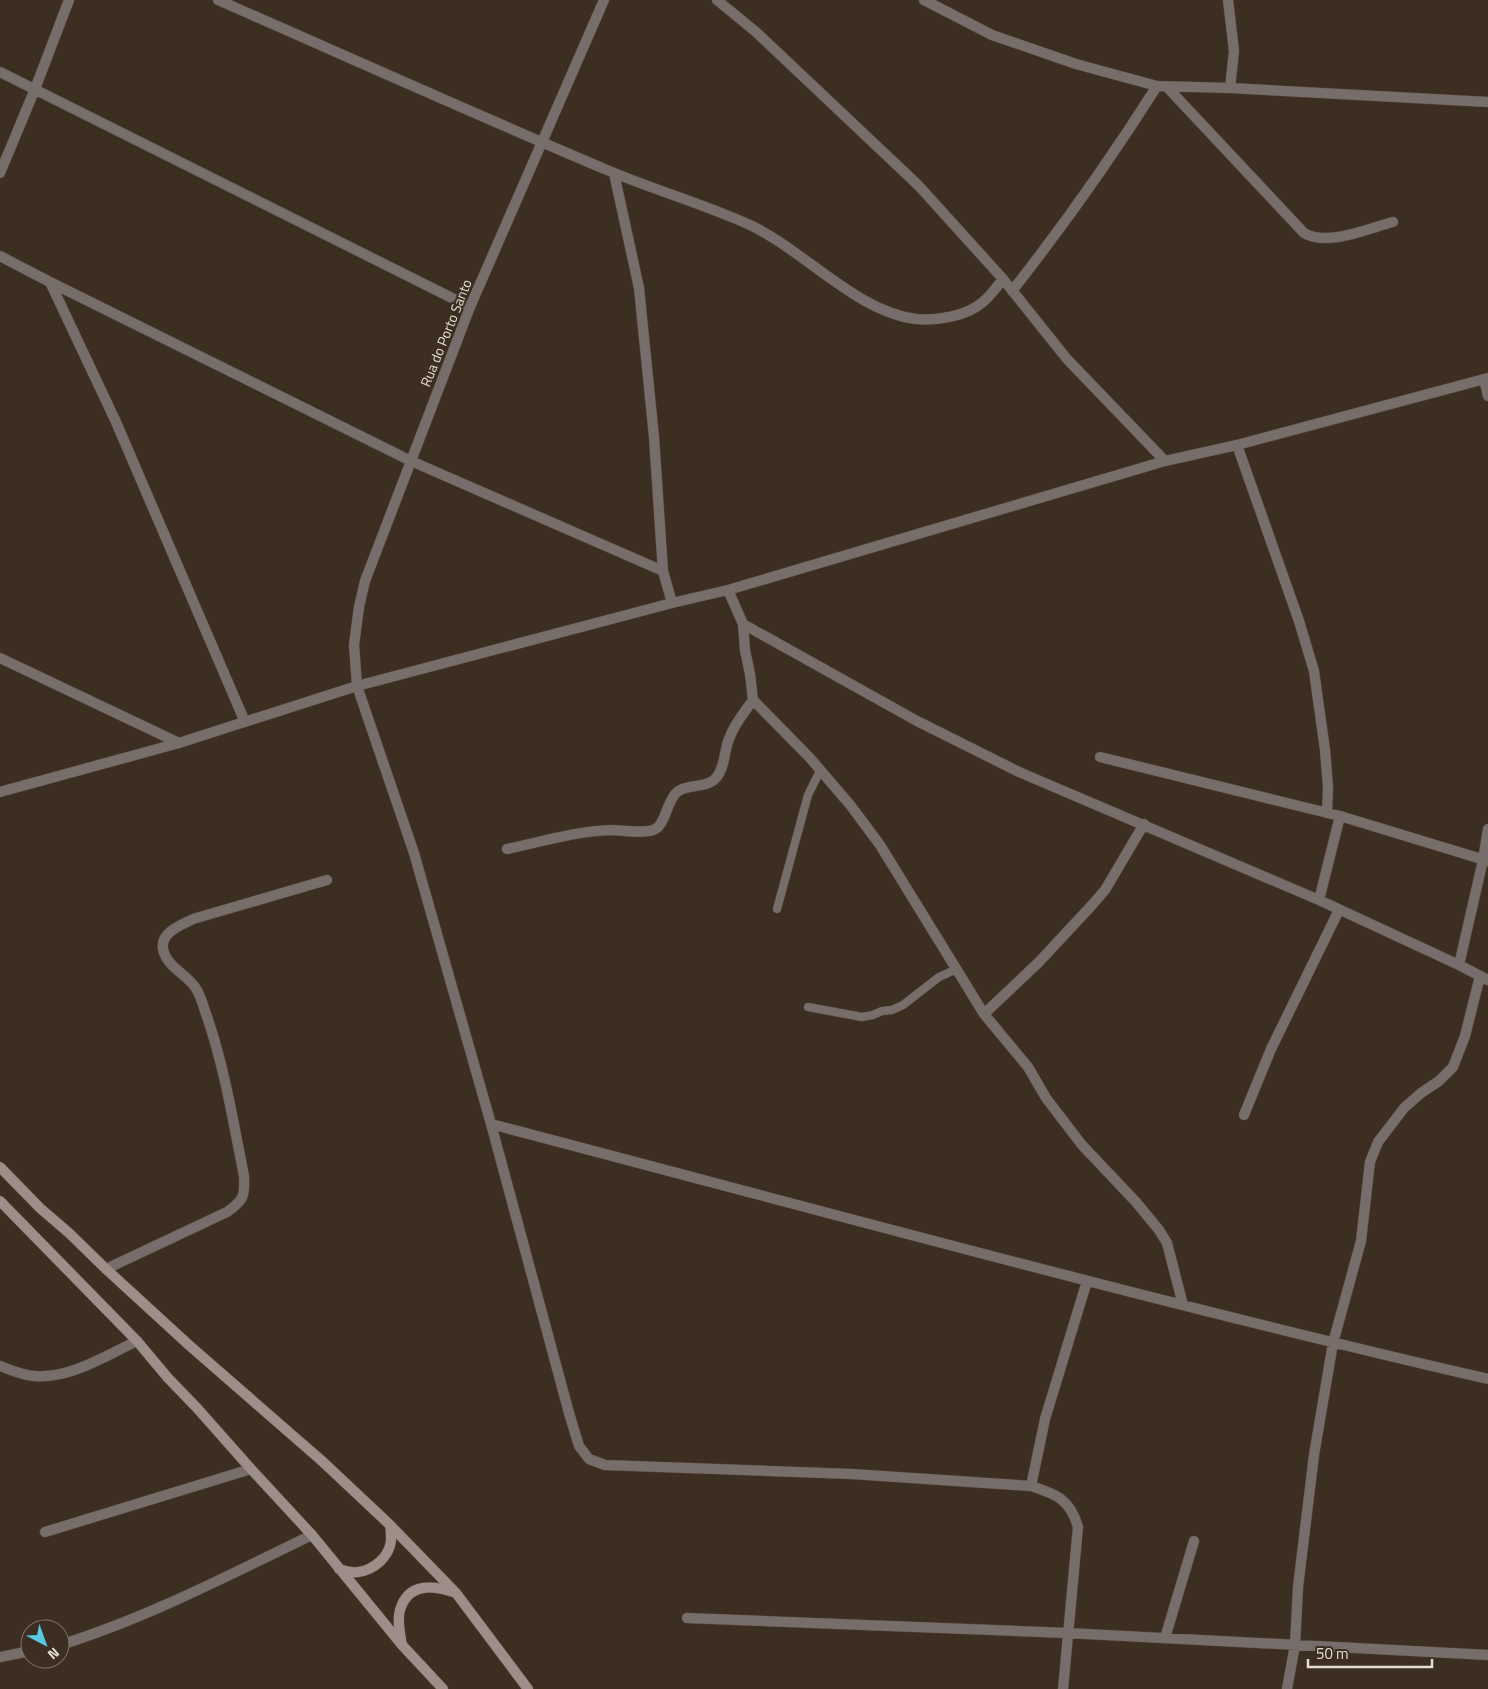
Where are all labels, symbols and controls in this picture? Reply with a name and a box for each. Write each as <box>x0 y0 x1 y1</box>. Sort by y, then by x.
street label: Rua do Porto Santo <box>414 276 477 390</box>
north arrow <box>20 1619 70 1669</box>
scale bar <box>1308 1636 1432 1668</box>
text: 50 m <box>1316 1642 1349 1665</box>
text: N <box>43 1643 64 1665</box>

